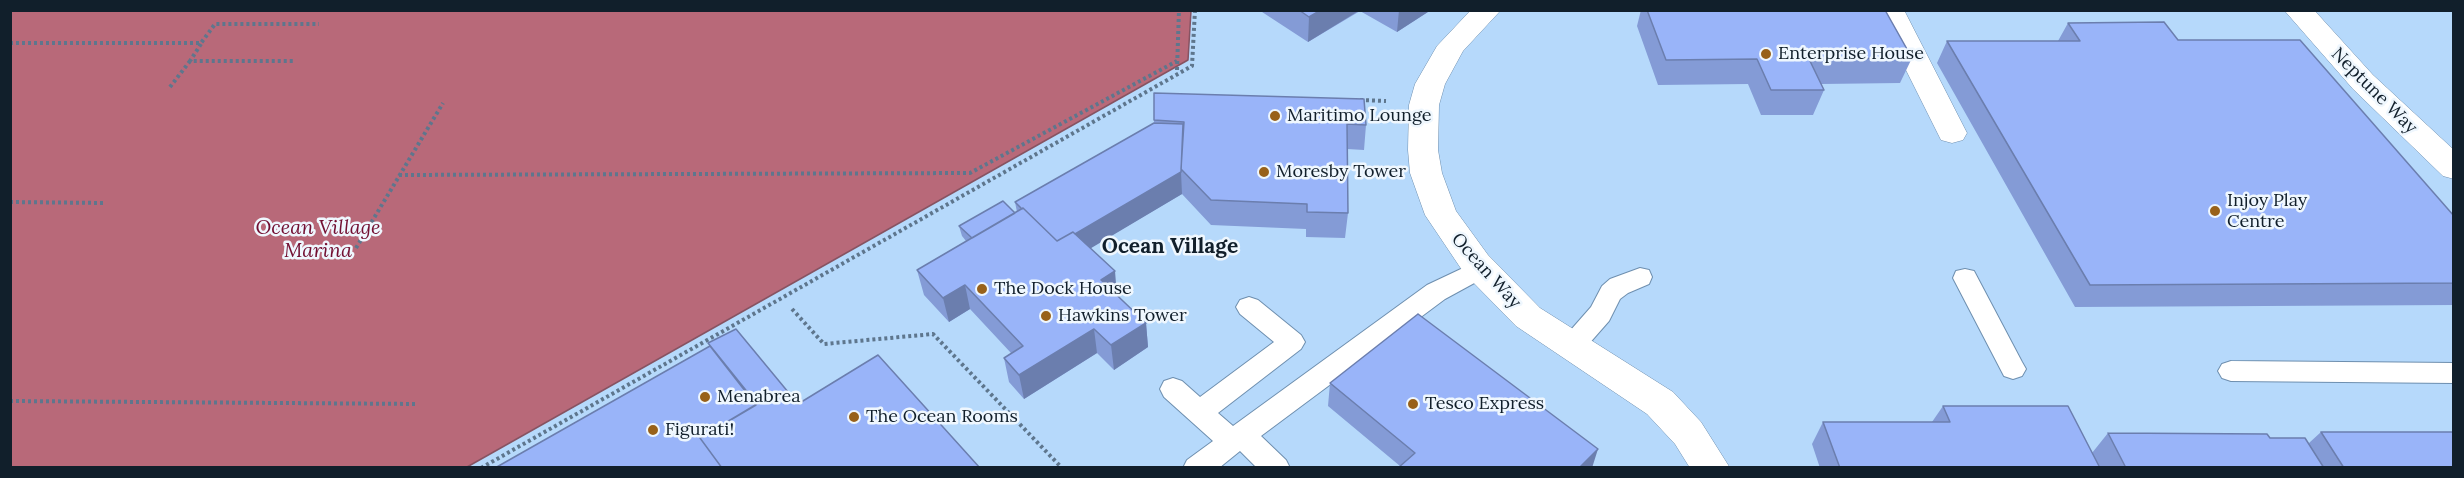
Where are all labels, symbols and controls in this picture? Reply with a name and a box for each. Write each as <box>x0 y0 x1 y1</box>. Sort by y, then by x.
place label: Enterprise House <box>1778 43 1924 65</box>
street label: Neptune Way <box>2326 43 2422 139</box>
marker: Enterprise House <box>1759 47 1773 61</box>
place label: Maritimo Lounge <box>1287 105 1432 127</box>
marker: Maritimo Lounge <box>1268 109 1282 123</box>
place label: Moresby Tower <box>1276 161 1406 183</box>
marker: Moresby Tower <box>1257 165 1271 179</box>
place label: Injoy Play Centre <box>2227 190 2307 232</box>
marker: Injoy Play Centre <box>2208 204 2222 218</box>
water label: Ocean Village Marina <box>255 216 381 263</box>
street label: Ocean Way <box>1446 229 1526 313</box>
district label: Ocean Village <box>1102 234 1238 260</box>
place label: The Dock House <box>994 278 1132 300</box>
marker: The Dock House <box>975 282 989 296</box>
place label: Hawkins Tower <box>1058 305 1187 327</box>
marker: Hawkins Tower <box>1039 309 1053 323</box>
place label: Menabrea <box>717 386 801 408</box>
marker: Menabrea <box>698 390 712 404</box>
place label: Tesco Express <box>1425 393 1544 415</box>
marker: Tesco Express <box>1406 397 1420 411</box>
place label: The Ocean Rooms <box>866 406 1018 428</box>
marker: The Ocean Rooms <box>847 410 861 424</box>
place label: Figurati! <box>665 419 734 441</box>
marker: Figurati! <box>646 423 660 437</box>

